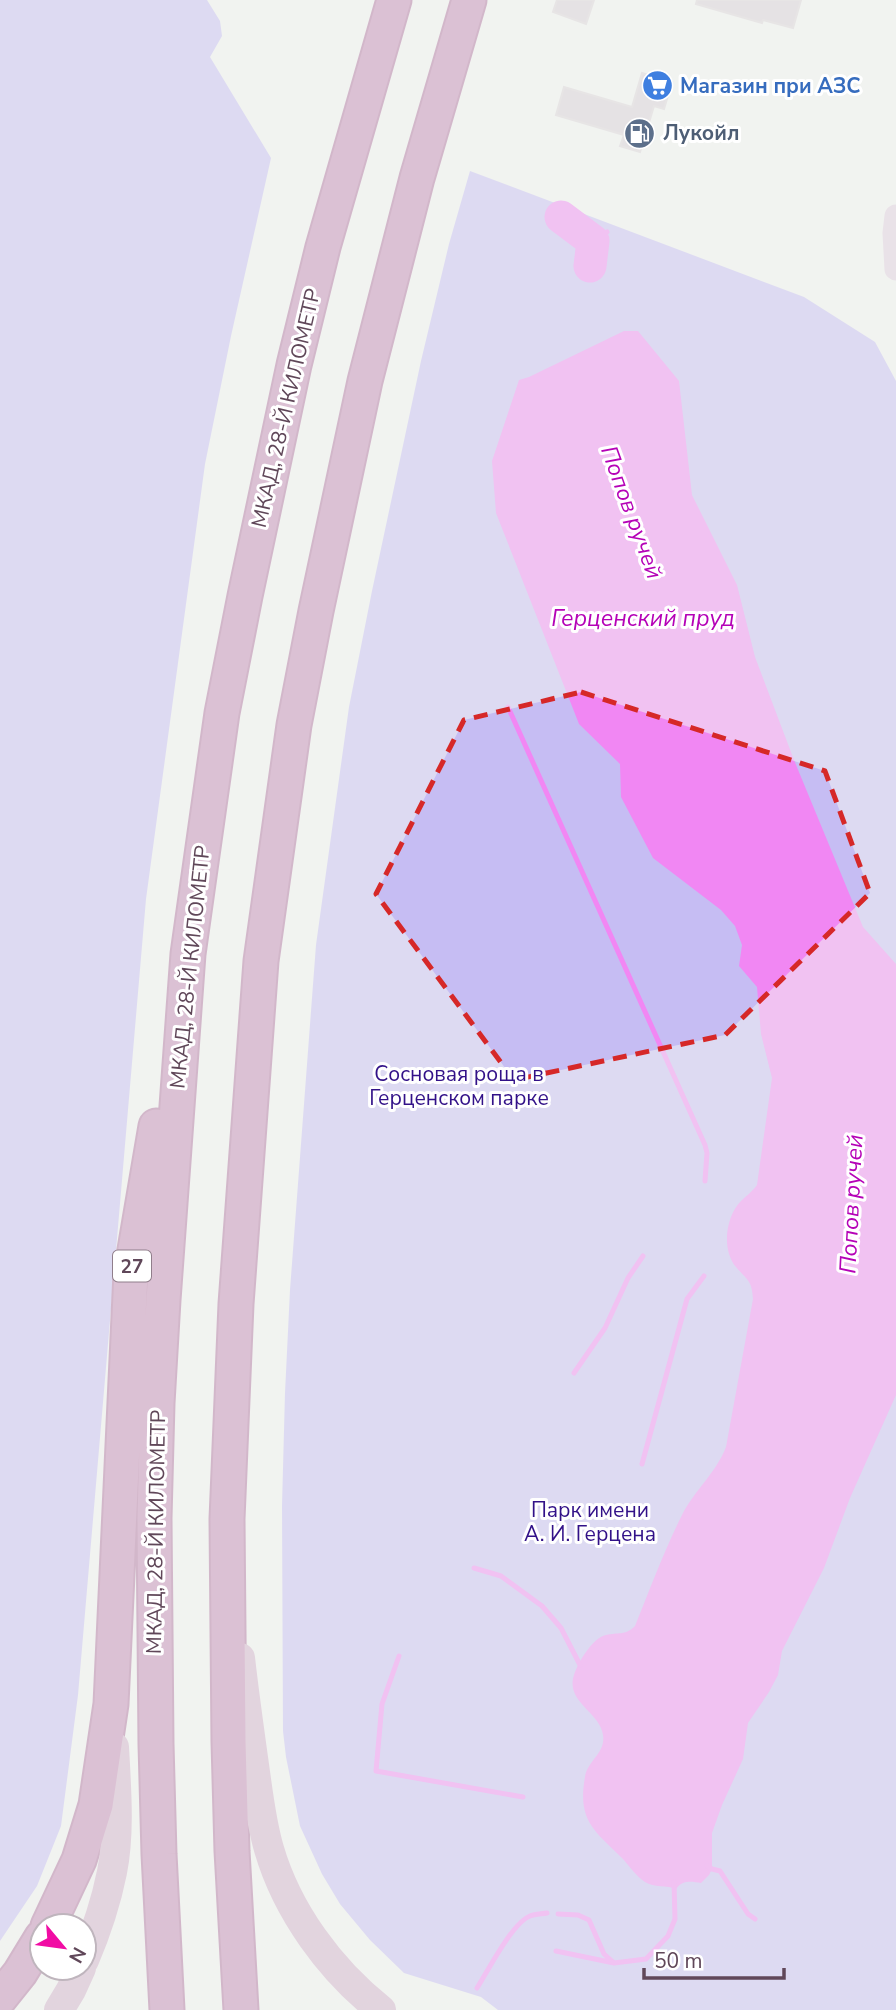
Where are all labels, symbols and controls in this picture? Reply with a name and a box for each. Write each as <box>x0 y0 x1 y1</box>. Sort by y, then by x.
supermarket icon: Магазин при АЗС <box>640 69 674 103</box>
place label: Магазин при АЗС <box>680 72 861 100</box>
fuel station icon: Лукойл <box>623 116 657 150</box>
place label: Лукойл <box>663 119 739 147</box>
street label: МКАД, 28-Й КИЛОМЕТР <box>245 286 327 530</box>
water label: Попов ручей <box>593 441 670 583</box>
water label: Герценский пруд <box>551 603 735 634</box>
street label: МКАД, 28-Й КИЛОМЕТР <box>163 844 217 1090</box>
park label: Сосновая роща в Герценском парке <box>369 1060 549 1112</box>
water label: Попов ручей <box>832 1134 871 1274</box>
road number: 27 <box>113 1250 151 1282</box>
street label: МКАД, 28-Й КИЛОМЕТР <box>140 1410 172 1654</box>
park label: Парк имени А. И. Герцена <box>524 1496 656 1548</box>
north arrow <box>28 1912 98 1982</box>
scale bar <box>644 1937 784 1981</box>
text: N <box>62 1942 92 1967</box>
text: 50 m <box>654 1947 703 1975</box>

